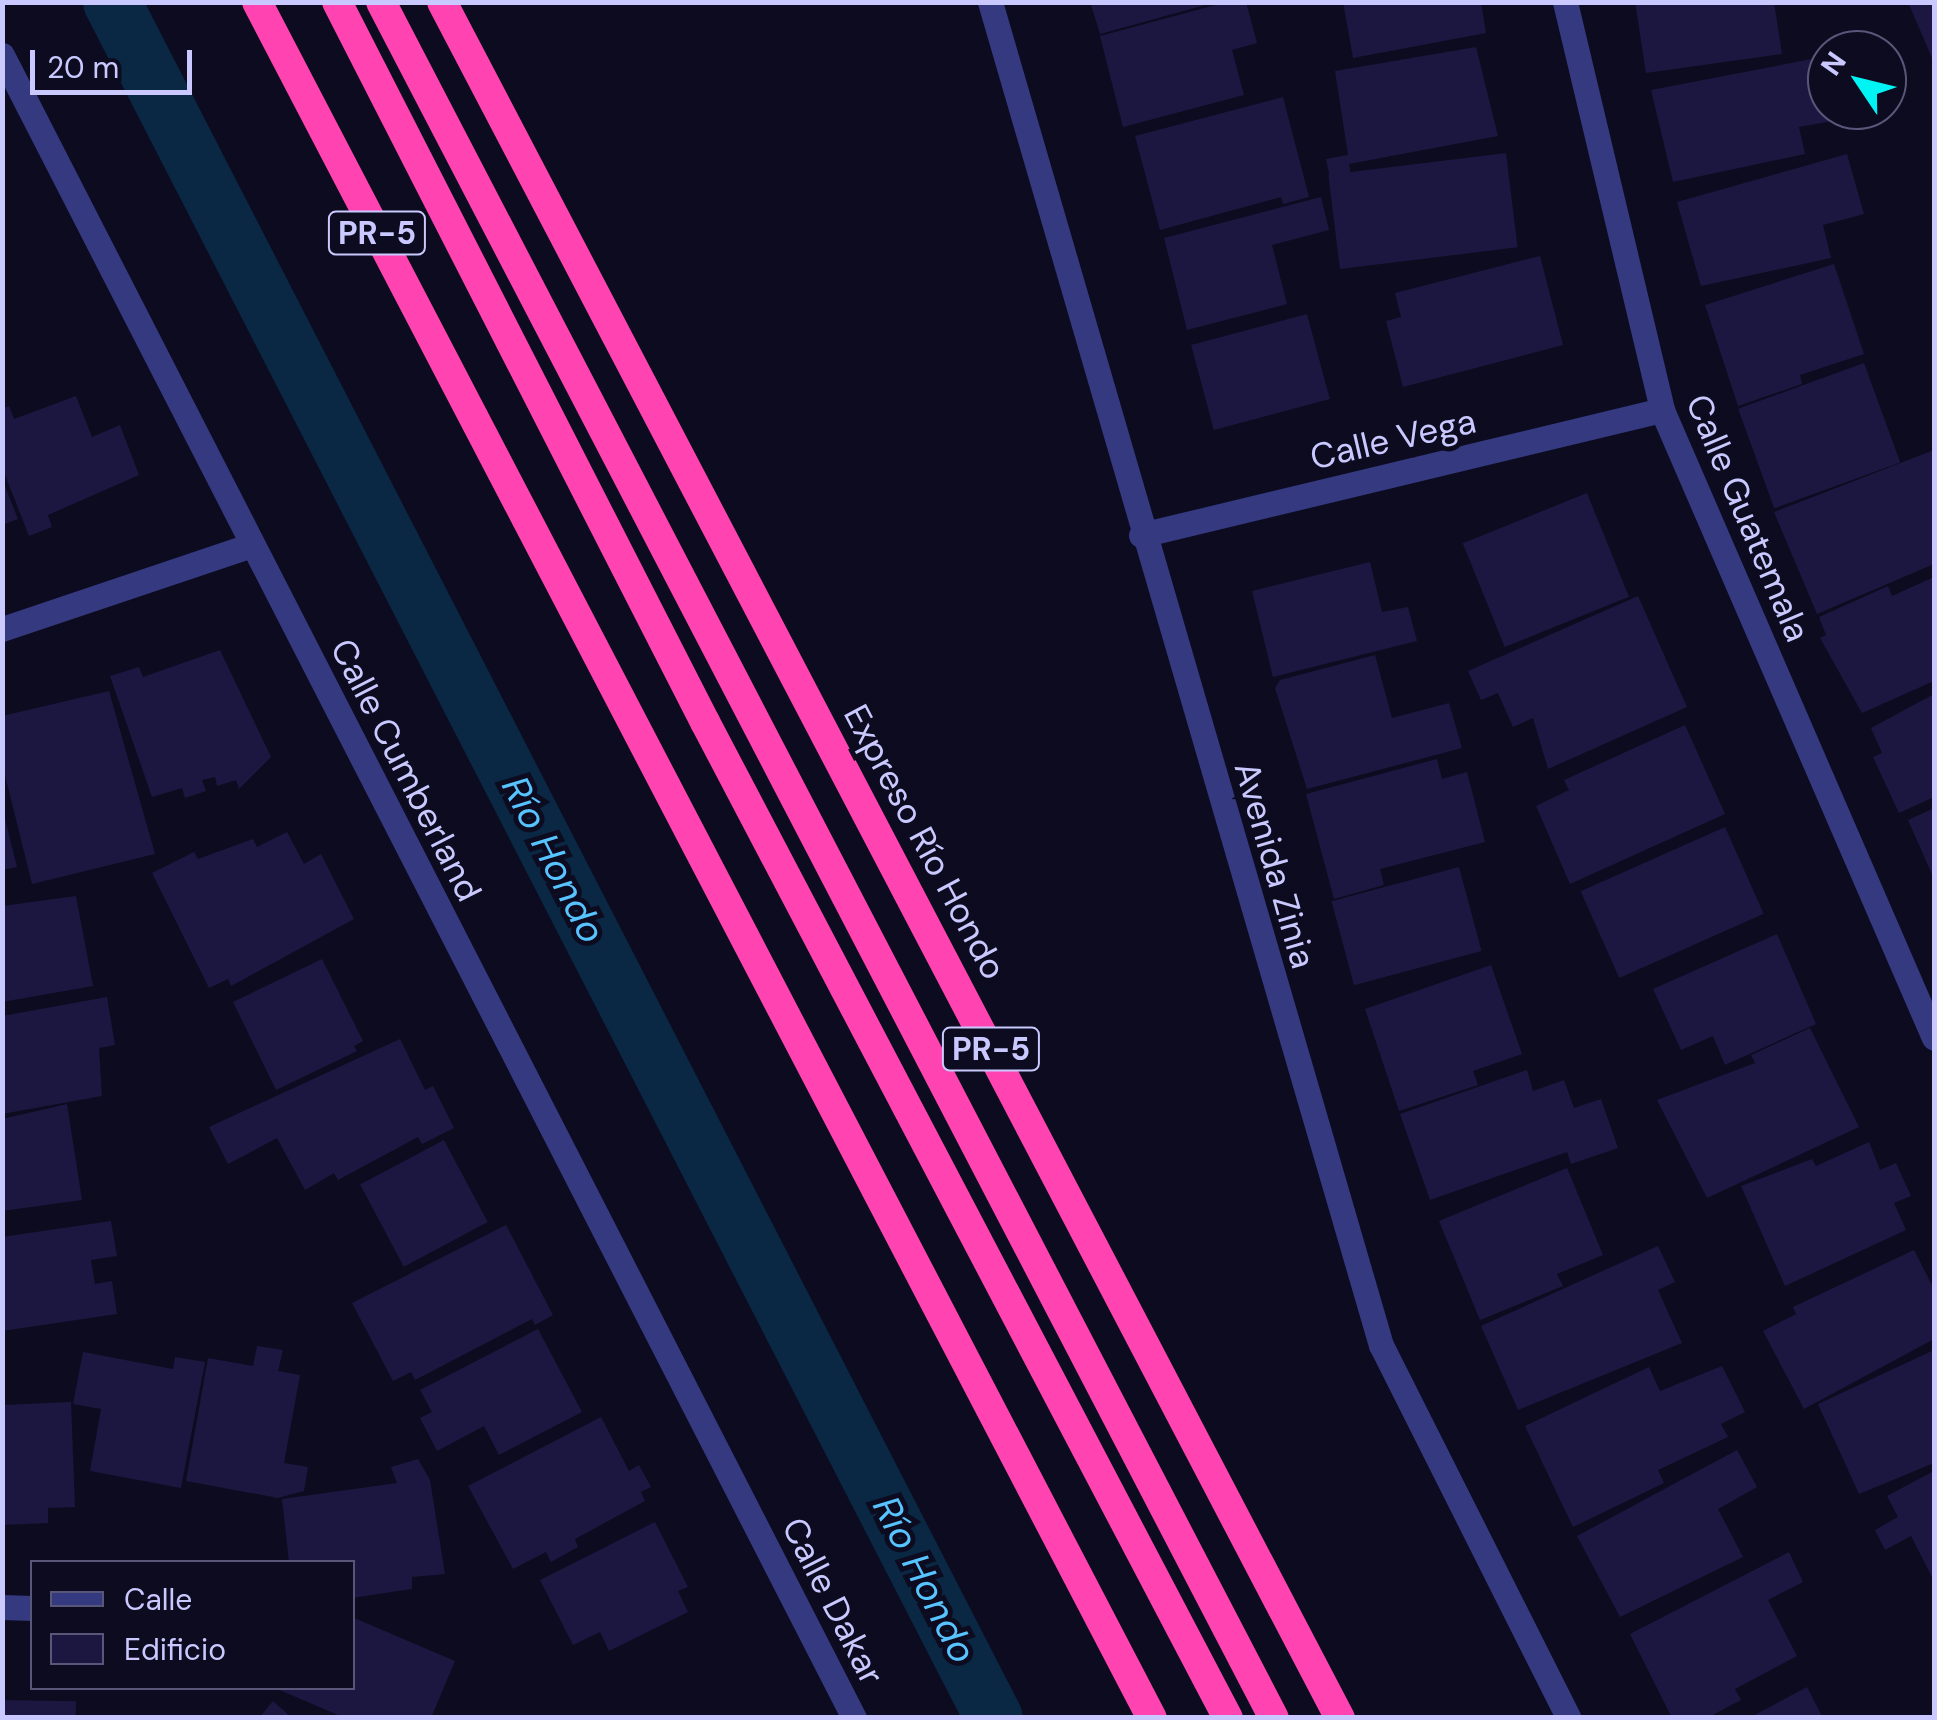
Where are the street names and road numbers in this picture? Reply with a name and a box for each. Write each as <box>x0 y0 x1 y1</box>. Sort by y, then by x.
road number: PR-5 <box>327 206 427 260</box>
street label: Calle Guatemala <box>1677 388 1819 648</box>
street label: Calle Vega <box>1306 400 1480 478</box>
street label: Calle Cumberland <box>322 632 490 908</box>
street label: Expreso Río Hondo <box>835 698 1015 986</box>
street label: Avenida Zinia <box>1226 757 1324 973</box>
road number: PR-5 <box>941 1022 1041 1076</box>
street label: Calle Dakar <box>773 1511 893 1691</box>

